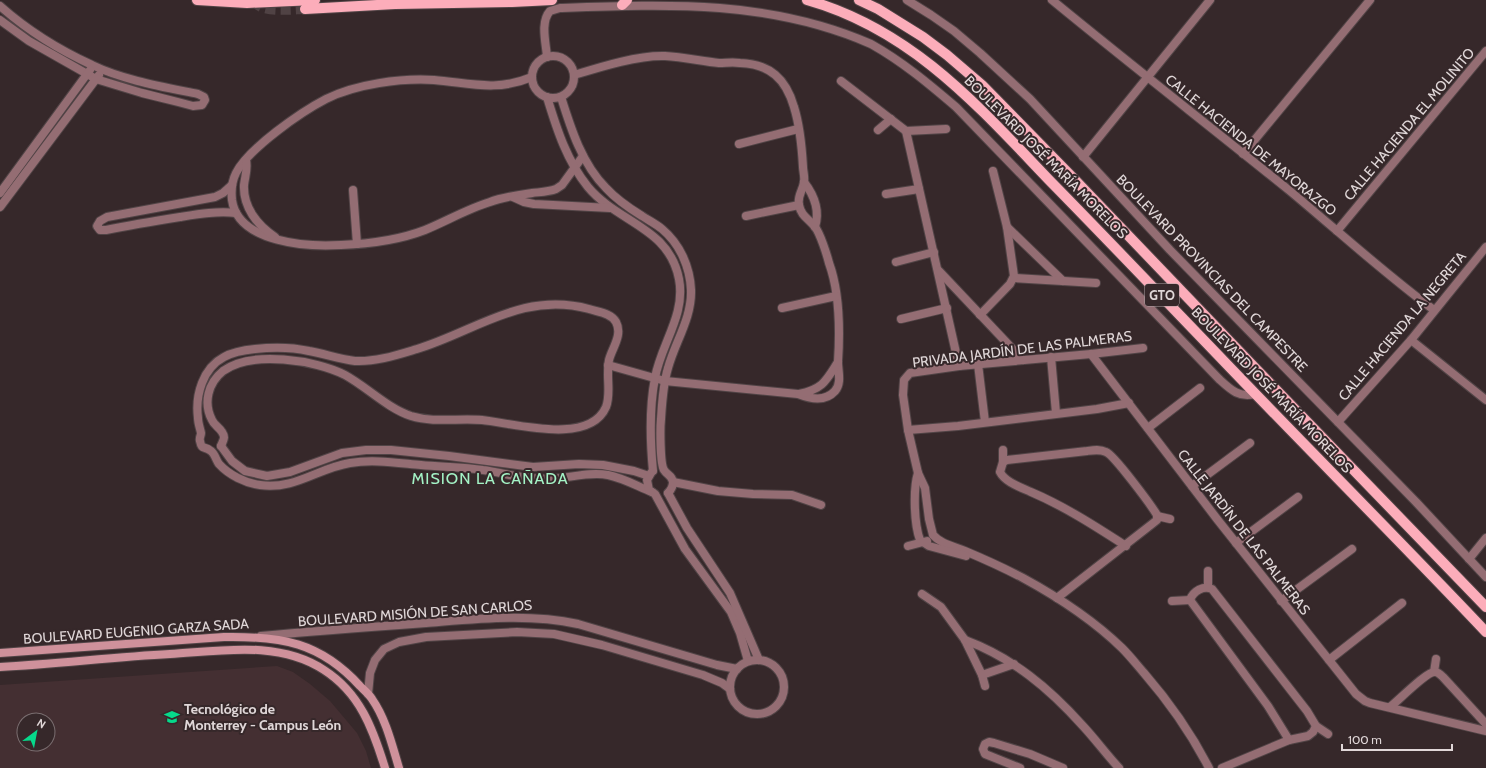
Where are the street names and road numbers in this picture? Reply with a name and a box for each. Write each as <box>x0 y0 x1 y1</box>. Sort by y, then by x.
street label: CALLE HACIENDA EL MOLINITO <box>1340 44 1478 204</box>
street label: CALLE HACIENDA DE MAYORAZGO <box>1162 70 1341 220</box>
street label: BOULEVARD JOSÉ MARÍA MORELOS <box>961 72 1131 242</box>
street label: BOULEVARD PROVINCIAS DEL CAMPESTRE <box>1113 170 1312 376</box>
street label: CALLE HACIENDA LA NEGRETA <box>1334 247 1470 404</box>
road number: GTO <box>1145 284 1179 306</box>
street label: BOULEVARD JOSÉ MARÍA MORELOS <box>1188 303 1356 477</box>
street label: PRIVADA JARDÍN DE LAS PALMERAS <box>911 327 1133 371</box>
street label: CALLE JARDÍN DE LAS PALMERAS <box>1174 446 1314 618</box>
street label: BOULEVARD MISIÓN DE SAN CARLOS <box>297 596 533 630</box>
street label: BOULEVARD EUGENIO GARZA SADA <box>23 614 250 648</box>

